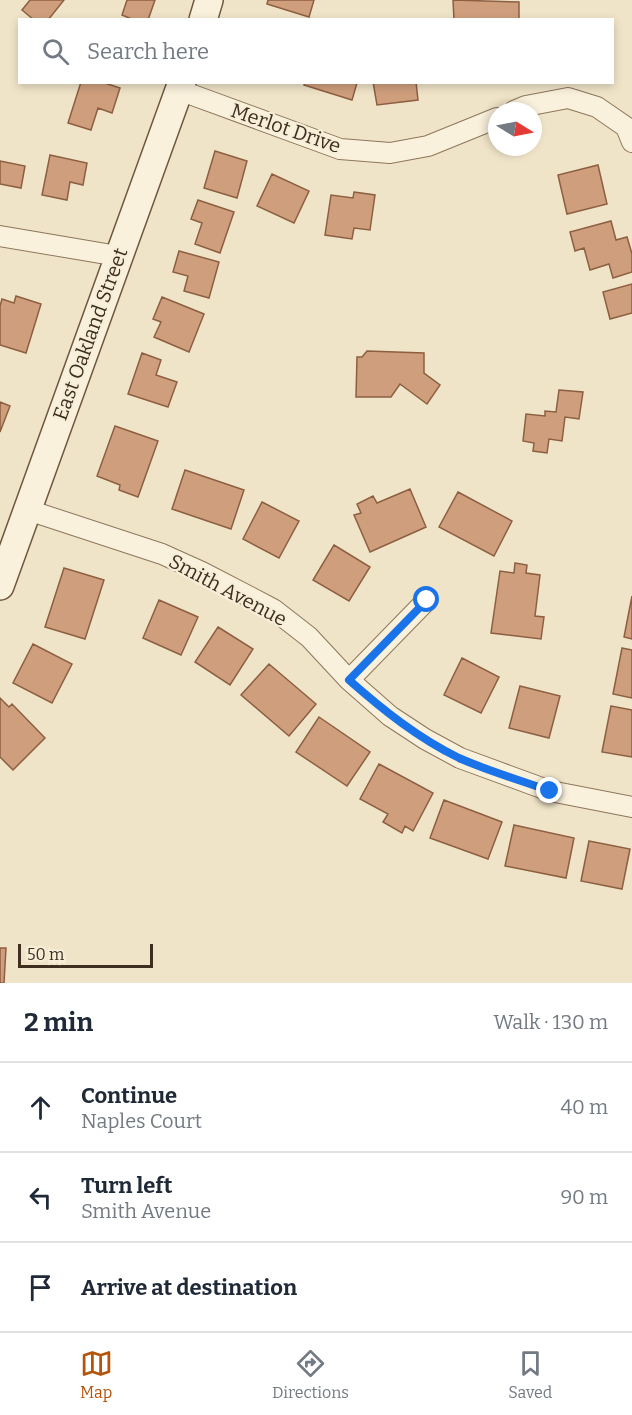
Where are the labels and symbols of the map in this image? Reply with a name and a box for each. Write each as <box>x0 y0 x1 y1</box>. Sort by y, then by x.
street label: Merlot Drive <box>228 98 344 158</box>
north arrow <box>488 102 542 156</box>
street label: East Oakland Street <box>48 245 132 423</box>
street label: Smith Avenue <box>165 549 291 631</box>
route start <box>413 586 439 612</box>
route end <box>536 777 562 803</box>
scale bar <box>18 941 153 968</box>

